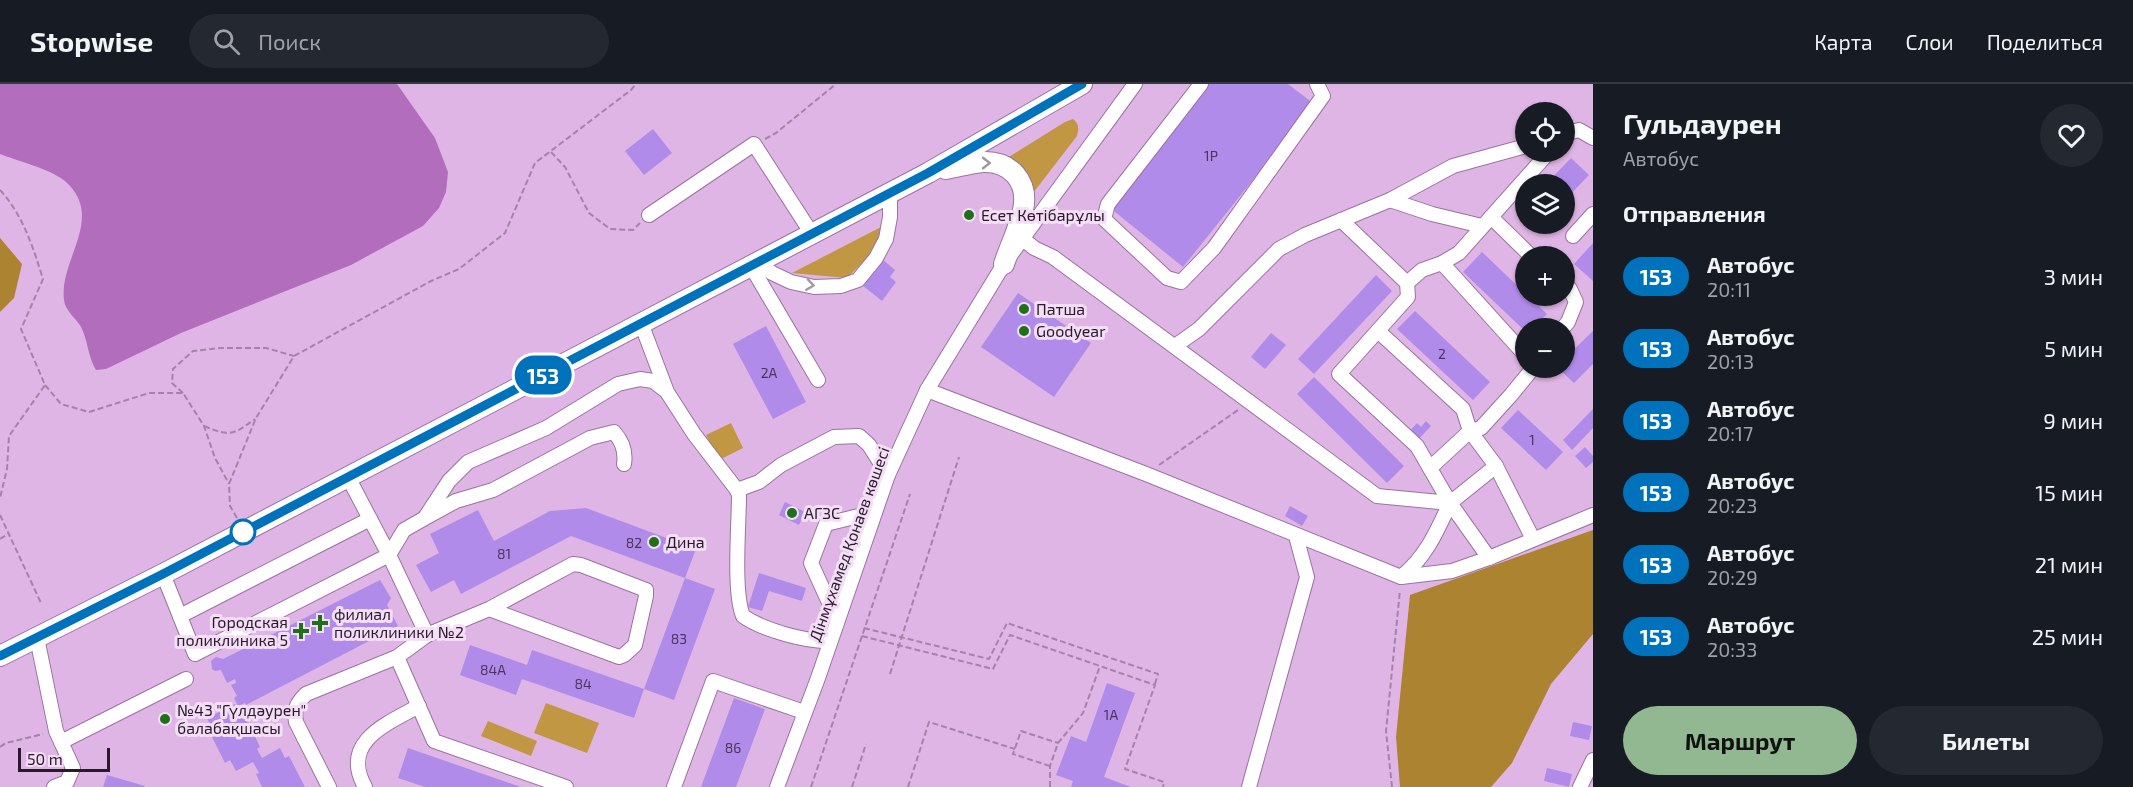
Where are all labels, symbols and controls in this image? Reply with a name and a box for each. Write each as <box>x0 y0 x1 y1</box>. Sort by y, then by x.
search box <box>189 14 609 68</box>
text: Stopwise <box>30 24 153 58</box>
icon: search <box>210 25 243 58</box>
text: Поиск <box>258 28 321 54</box>
text: Карта <box>1814 29 1873 54</box>
text: Слои <box>1906 29 1954 54</box>
text: Поделиться <box>1987 29 2103 54</box>
map controls <box>1515 102 1575 378</box>
button: locate <box>1515 102 1575 162</box>
button: heart <box>2040 104 2103 167</box>
text: Гульдаурен <box>1623 106 1782 140</box>
text: Автобус <box>1623 146 1699 170</box>
house number: 1Р <box>1204 147 1218 164</box>
one-way arrow <box>981 157 990 169</box>
button: layers <box>1515 174 1575 234</box>
text: Отправления <box>1623 200 1766 226</box>
place label: Есет Көтібарұлы <box>981 205 1105 224</box>
marker: Есет Көтібарұлы <box>962 208 976 222</box>
button: + <box>1515 246 1575 306</box>
text: Автобус <box>1707 251 1795 277</box>
text: 3 мин <box>2044 263 2103 289</box>
text: 153 <box>1640 264 1672 289</box>
text: 20:11 <box>1707 277 1751 301</box>
one-way arrow <box>805 279 815 291</box>
place label: Патша <box>1036 299 1085 318</box>
marker: Патша <box>1017 302 1031 316</box>
button: − <box>1515 318 1575 378</box>
place label: Goodyear <box>1036 321 1106 340</box>
text: Автобус <box>1707 323 1795 349</box>
marker: Goodyear <box>1017 324 1031 338</box>
text: 5 мин <box>2044 335 2103 361</box>
text: 153 <box>1640 336 1672 361</box>
house number: 2 <box>1438 345 1446 362</box>
text: 20:13 <box>1707 349 1754 373</box>
line badge: 153 <box>508 356 578 394</box>
text: 153 <box>527 363 559 388</box>
house number: 2А <box>761 364 778 381</box>
text: Автобус <box>1707 395 1795 421</box>
text: 9 мин <box>2043 407 2103 433</box>
text: 153 <box>1640 408 1672 433</box>
text: 20:17 <box>1707 421 1753 445</box>
house number: 1 <box>1529 431 1535 448</box>
street label: Дінмұхамед Қонаев көшесі <box>804 444 893 644</box>
text: Автобус <box>1707 467 1795 493</box>
text: 15 мин <box>2035 479 2103 505</box>
text: 153 <box>1640 480 1672 505</box>
text: 20:23 <box>1707 493 1757 517</box>
place label: АГЗС <box>804 503 840 522</box>
marker: АГЗС <box>785 506 799 520</box>
unlabelled marker <box>230 519 256 545</box>
place label: Дина <box>666 532 705 551</box>
house number: 82 <box>626 534 642 551</box>
marker: Дина <box>647 535 661 549</box>
text: Автобус <box>1707 539 1795 565</box>
house number: 81 <box>497 545 511 562</box>
text: 21 мин <box>2035 551 2103 577</box>
text: 153 <box>1640 552 1672 577</box>
text: 20:29 <box>1707 565 1758 589</box>
place label: филиал поликлиники №2 <box>334 604 464 641</box>
text: Автобус <box>1707 611 1795 637</box>
place label: Городская поликлиника 5 <box>176 612 288 649</box>
marker: филиал поликлиники №2 <box>311 614 329 632</box>
marker: Городская поликлиника 5 <box>292 622 310 640</box>
text: 25 мин <box>2032 623 2103 649</box>
text: 153 <box>1640 624 1672 649</box>
house number: 83 <box>671 630 687 647</box>
text: 20:33 <box>1707 637 1757 661</box>
house number: 84А <box>480 661 506 678</box>
house number: 84 <box>574 675 592 692</box>
place label: №43 "Гүлдәурен" балабақшасы <box>177 700 306 737</box>
house number: 1А <box>1104 706 1118 723</box>
button: Маршрут <box>1623 706 1857 775</box>
button: Билеты <box>1869 706 2103 775</box>
marker: №43 "Гүлдәурен" балабақшасы <box>158 712 172 726</box>
house number: 86 <box>725 739 741 756</box>
scale bar <box>18 745 110 772</box>
text: 50 m <box>27 749 63 768</box>

